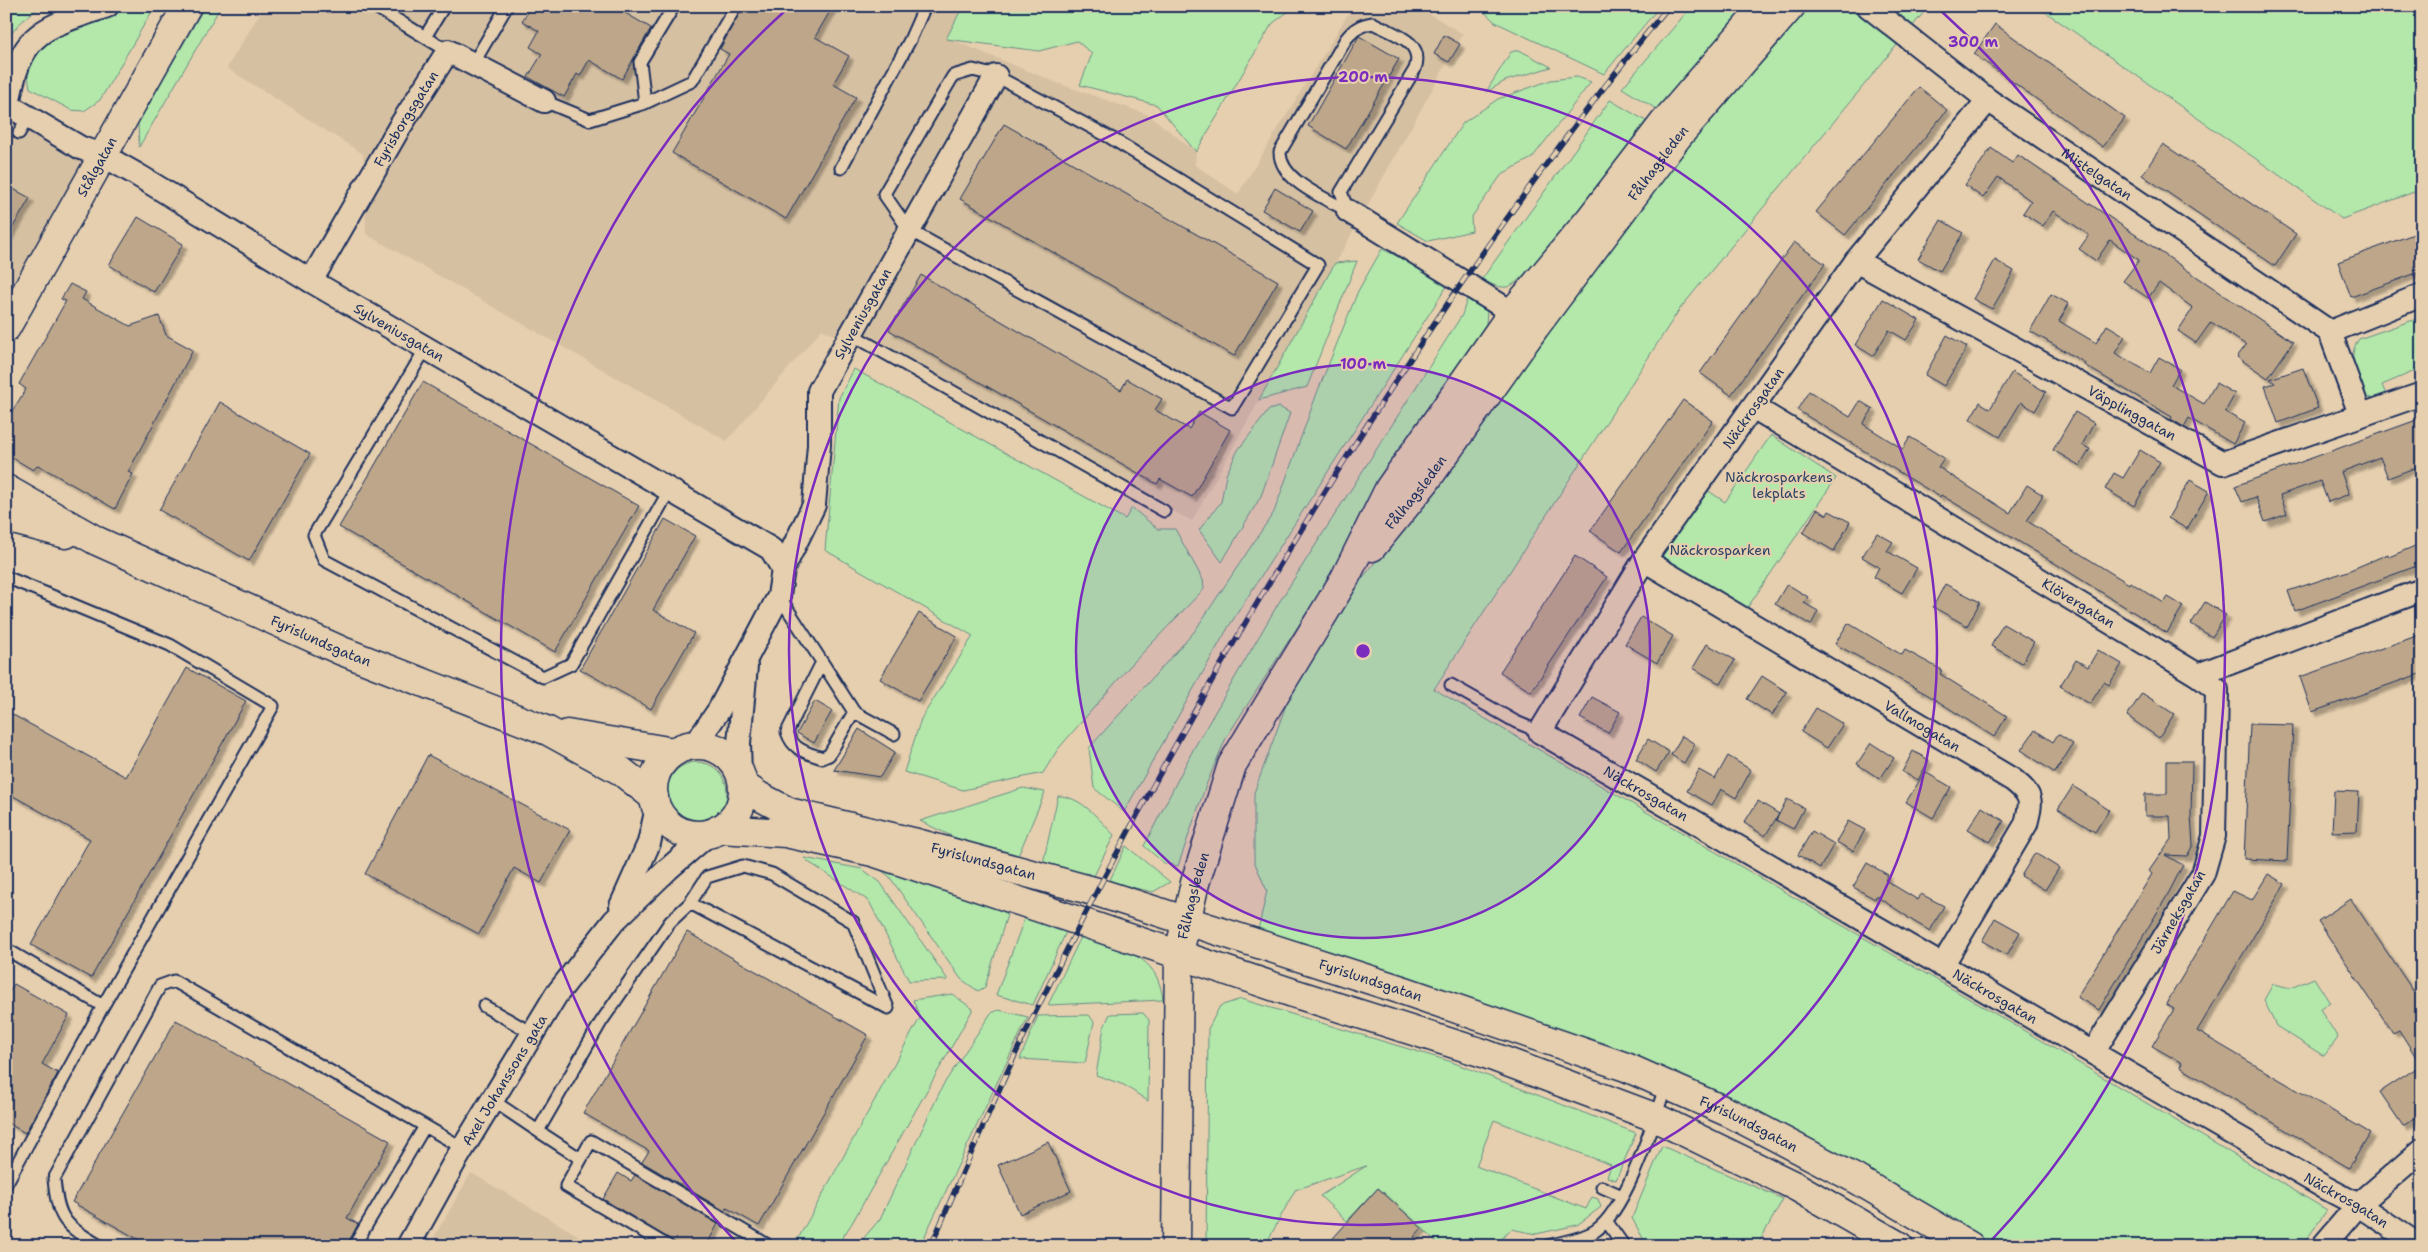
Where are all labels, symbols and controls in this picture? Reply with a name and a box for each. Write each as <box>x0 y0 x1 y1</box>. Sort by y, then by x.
text: 300 m <box>1948 32 1998 52</box>
street label: Fyrisborgsgatan <box>370 67 442 170</box>
text: 200 m <box>1338 67 1388 87</box>
street label: Fålhagsleden <box>1624 121 1692 204</box>
street label: Stålgatan <box>73 133 121 200</box>
street label: Mistelgatan <box>2058 144 2136 204</box>
street label: Sylveniusgatan <box>830 265 895 362</box>
street label: Sylveniusgatan <box>351 299 448 366</box>
text: 100 m <box>1340 354 1386 374</box>
street label: Näckrosgatan <box>1718 364 1788 452</box>
street label: Väpplinggatan <box>2085 381 2180 445</box>
street label: Fålhagsleden <box>1381 451 1450 533</box>
park label: Näckrosparkens lekplats <box>1725 468 1833 502</box>
park label: Näckrosparken <box>1669 541 1771 559</box>
street label: Klövergatan <box>2039 574 2119 632</box>
street label: Fyrislundsgatan <box>268 611 374 671</box>
centre of rings <box>1354 642 1372 660</box>
street label: Vallmogatan <box>1881 696 1964 756</box>
street label: Näckrosgatan <box>1600 762 1692 825</box>
street label: Fyrislundsgatan <box>929 838 1038 884</box>
street label: Fålhagsleden <box>1173 849 1213 941</box>
street label: Järneksgatan <box>2147 866 2209 957</box>
street label: Fyrislundsgatan <box>1316 955 1425 1005</box>
street label: Näckrosgatan <box>1950 965 2041 1028</box>
street label: Axel Johanssons gata <box>458 1011 551 1149</box>
street label: Fyrislundsgatan <box>1697 1092 1801 1156</box>
street label: Näckrosgatan <box>2301 1168 2392 1232</box>

